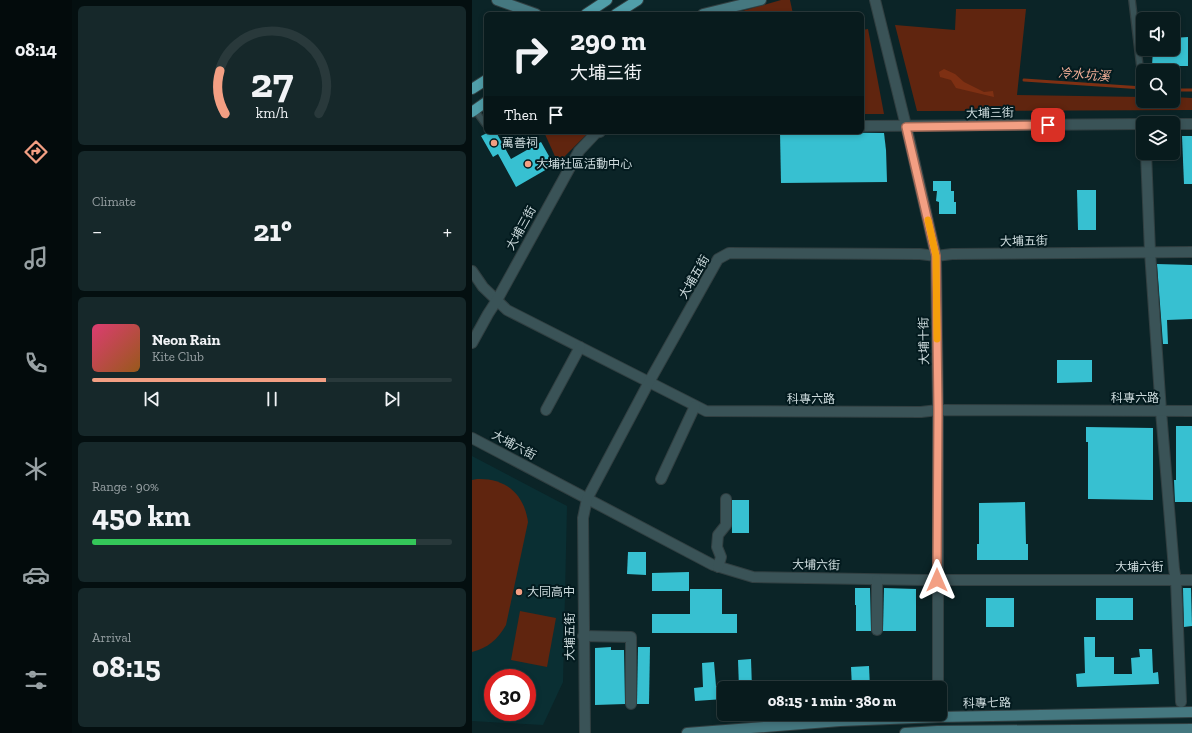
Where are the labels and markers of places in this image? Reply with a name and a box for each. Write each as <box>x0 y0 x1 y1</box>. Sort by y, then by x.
pin <box>1031 108 1065 142</box>
place label: 萬善祠 <box>502 136 538 150</box>
marker: 萬善祠 <box>489 138 499 148</box>
place label: 大埔社區活動中心 <box>536 157 632 171</box>
marker: 大埔社區活動中心 <box>523 159 533 169</box>
place label: 大同高中 <box>527 585 575 599</box>
marker: 大同高中 <box>514 587 524 597</box>

